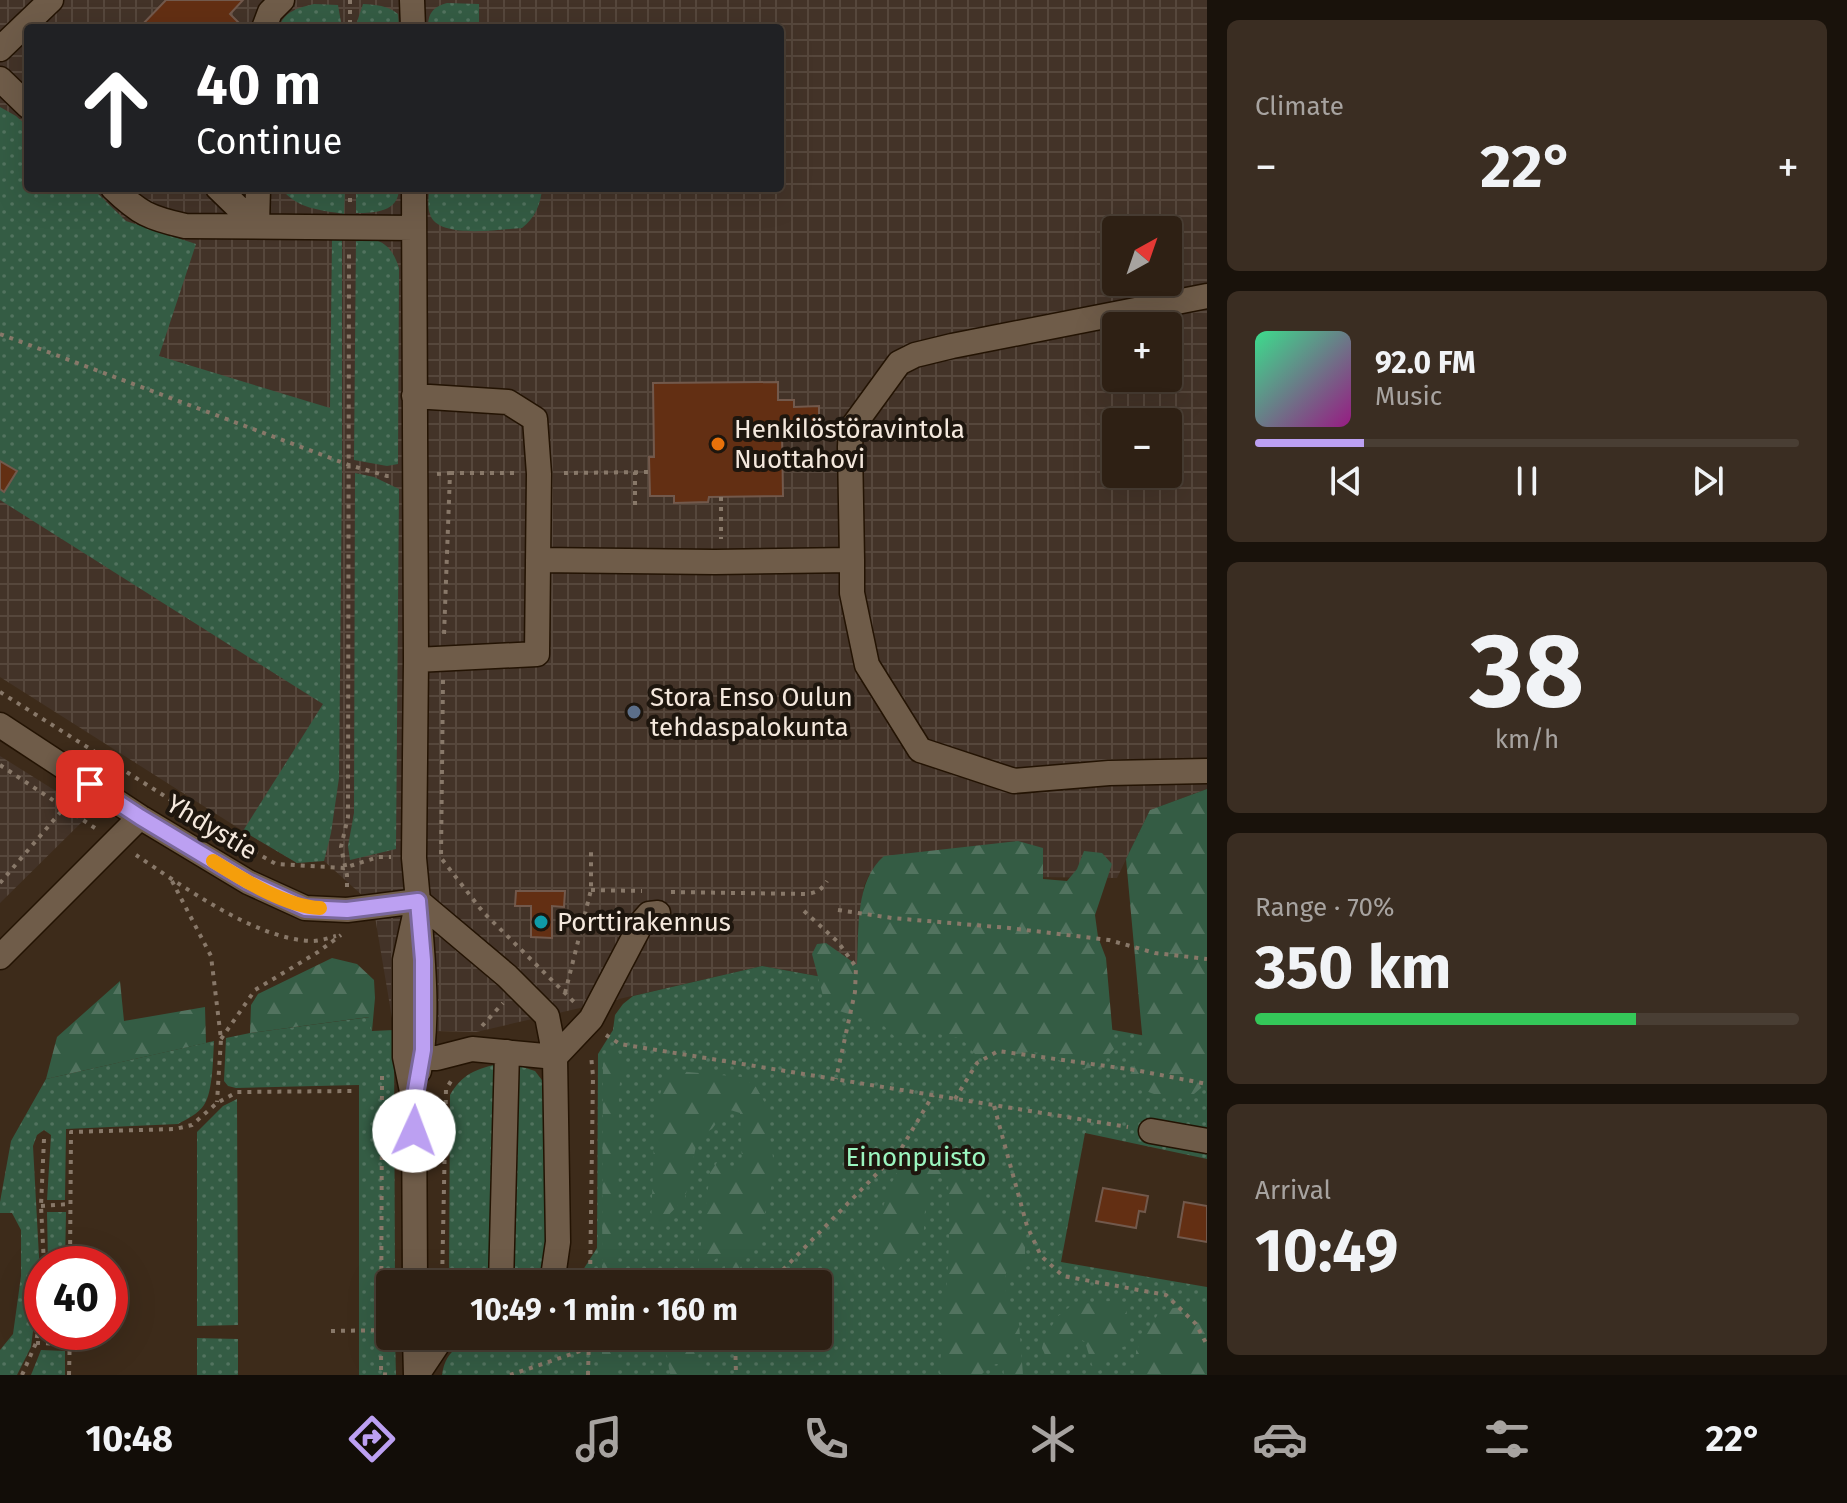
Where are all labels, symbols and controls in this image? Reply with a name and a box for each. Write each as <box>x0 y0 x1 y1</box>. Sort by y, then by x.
text: 40 m <box>196 52 321 119</box>
icon: ahead <box>64 56 168 160</box>
text: Climate <box>1255 91 1344 122</box>
text: Continue <box>196 120 342 164</box>
text: 22° <box>1480 131 1574 203</box>
text: − <box>1255 141 1277 194</box>
text: + <box>1777 141 1799 194</box>
north arrow <box>1102 216 1182 296</box>
map controls <box>1102 216 1182 488</box>
button: + <box>1102 312 1182 392</box>
text: 92.0 FM <box>1375 345 1476 381</box>
text: Music <box>1375 381 1442 412</box>
button: − <box>1102 408 1182 488</box>
place label: Henkilöstöravintola Nuottahovi <box>734 414 965 475</box>
marker: Henkilöstöravintola Nuottahovi <box>709 435 727 453</box>
icon: previous <box>1324 459 1368 503</box>
icon: pause <box>1505 459 1549 503</box>
icon: next <box>1686 459 1730 503</box>
text: 38 <box>1470 609 1584 734</box>
place label: Stora Enso Oulun tehdaspalokunta <box>650 682 853 743</box>
marker: Stora Enso Oulun tehdaspalokunta <box>625 703 643 721</box>
text: km/h <box>1495 724 1559 755</box>
pin <box>56 750 124 818</box>
icon: arrive <box>68 762 112 806</box>
street label: Yhdystie <box>161 788 263 867</box>
text: Range · 70% <box>1255 892 1394 923</box>
place label: Porttirakennus <box>557 907 731 938</box>
marker: Porttirakennus <box>532 913 550 931</box>
text: 350 km <box>1255 932 1452 1004</box>
position arrow <box>372 1089 456 1173</box>
park label: Einonpuisto <box>845 1142 987 1173</box>
text: Arrival <box>1255 1175 1331 1206</box>
text: 10:49 <box>1255 1215 1398 1287</box>
speed limit sign: 40 <box>24 1246 128 1350</box>
text: 10:49 · 1 min · 160 m <box>470 1292 738 1328</box>
icon: directions <box>344 1411 400 1467</box>
icon: music <box>571 1411 627 1467</box>
icon: phone <box>798 1411 854 1467</box>
icon: climate <box>1025 1411 1081 1467</box>
icon: car <box>1252 1411 1308 1467</box>
icon: filters <box>1479 1411 1535 1467</box>
text: 10:48 <box>85 1417 173 1461</box>
text: 22° <box>1706 1417 1762 1461</box>

